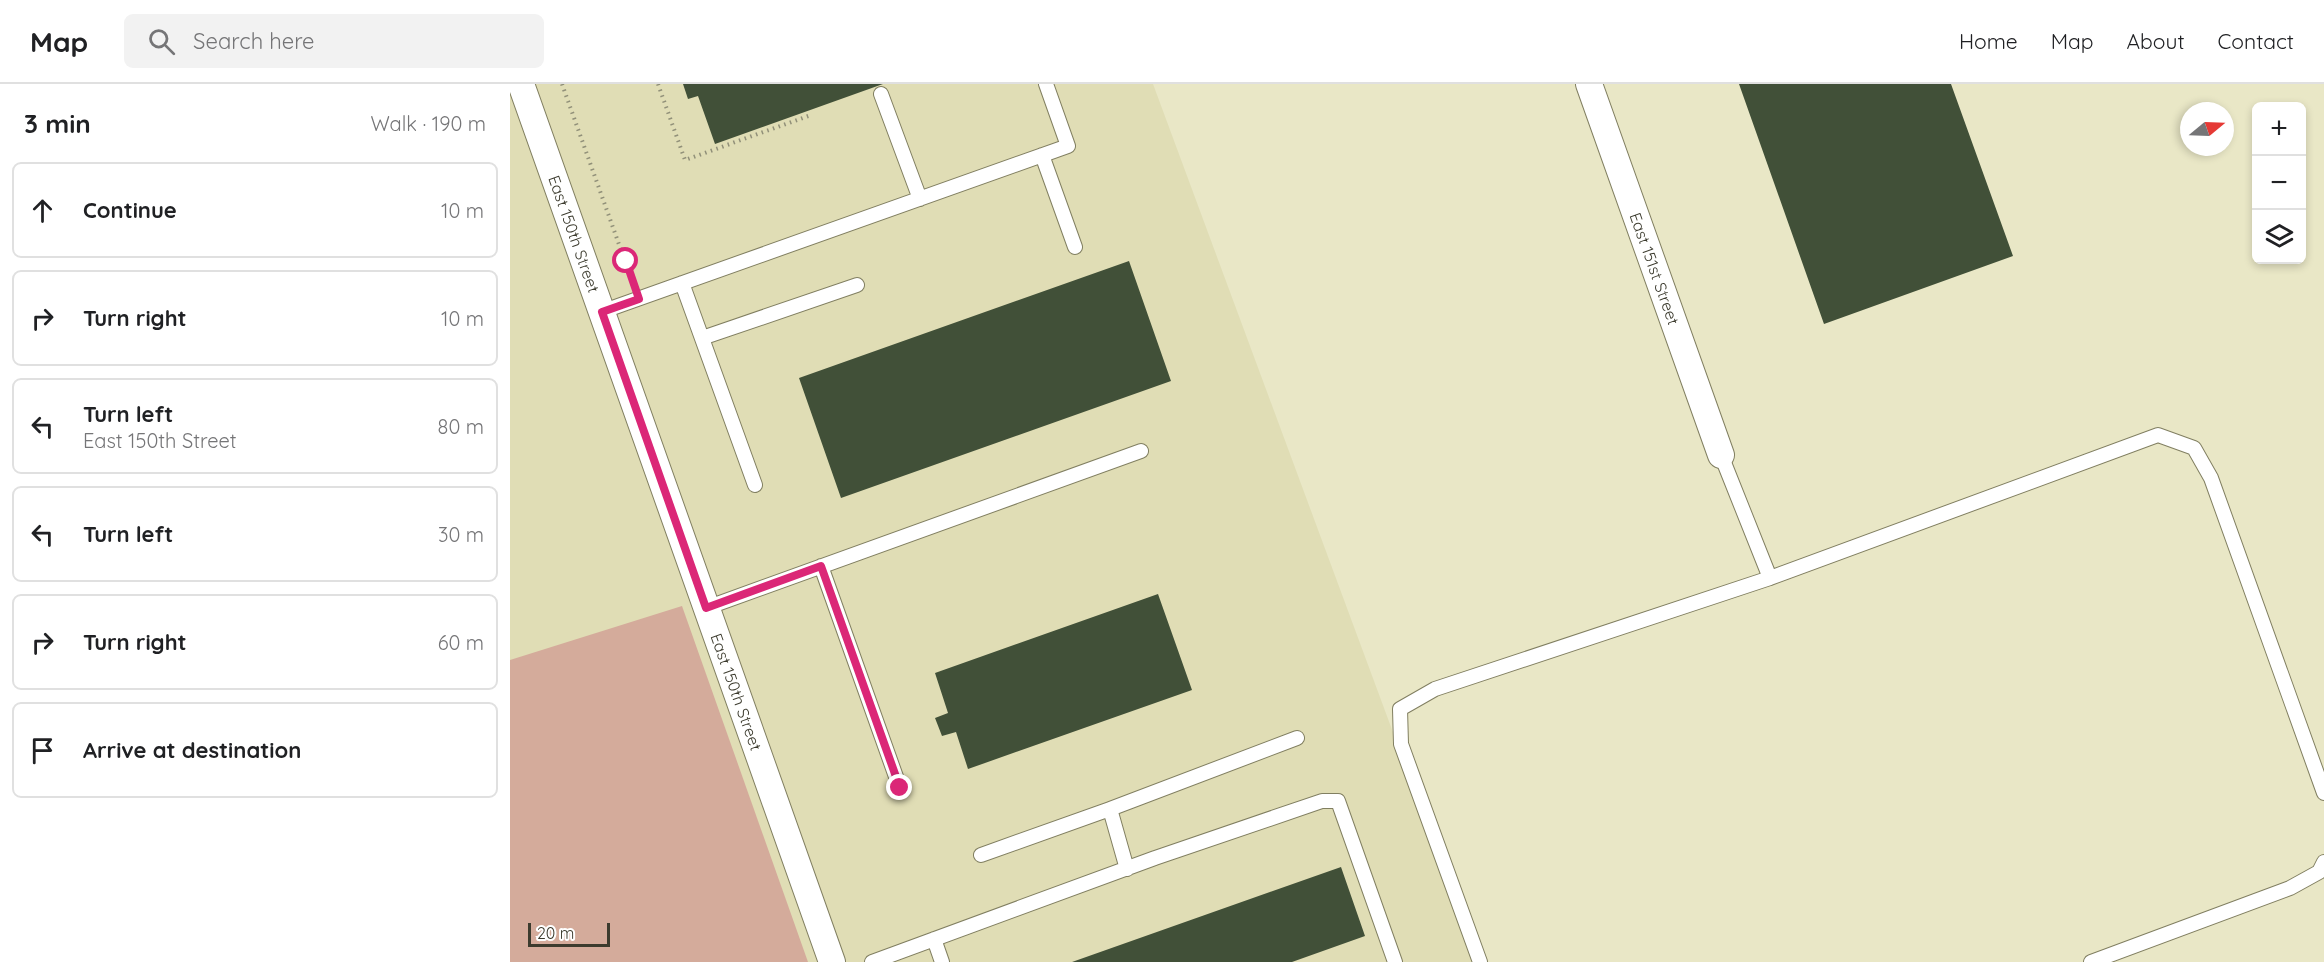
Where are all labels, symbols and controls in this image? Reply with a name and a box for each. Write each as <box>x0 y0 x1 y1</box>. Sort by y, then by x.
search box <box>124 14 544 68</box>
text: Map <box>30 24 88 59</box>
icon: search <box>145 25 178 58</box>
text: Search here <box>193 27 315 55</box>
text: Home <box>1959 28 2018 54</box>
text: Map <box>2051 28 2094 54</box>
text: About <box>2127 28 2185 54</box>
text: Contact <box>2218 28 2294 54</box>
north arrow <box>2180 102 2234 156</box>
map controls <box>2252 102 2306 264</box>
button: + <box>2252 102 2306 156</box>
text: 3 min <box>24 107 91 140</box>
text: Walk · 190 m <box>370 111 486 136</box>
button: − <box>2252 156 2306 210</box>
street label: East 150th Street <box>544 173 604 295</box>
icon: ahead <box>26 194 59 227</box>
text: Continue <box>83 196 177 224</box>
text: 10 m <box>441 198 484 223</box>
street label: East 151st Street <box>1626 210 1684 328</box>
button: layers <box>2252 210 2306 264</box>
route start <box>612 247 638 273</box>
icon: right <box>26 302 59 335</box>
text: Turn right <box>83 304 187 332</box>
text: 10 m <box>441 306 484 331</box>
text: Turn left <box>83 400 173 428</box>
icon: left <box>26 410 59 443</box>
text: 80 m <box>438 414 484 439</box>
text: East 150th Street <box>83 428 237 453</box>
icon: left <box>26 518 59 551</box>
text: Turn left <box>83 520 173 548</box>
text: 30 m <box>438 522 484 547</box>
icon: right <box>26 626 59 659</box>
text: Turn right <box>83 628 187 656</box>
text: 60 m <box>438 630 484 655</box>
street label: East 150th Street <box>706 631 766 753</box>
icon: arrive <box>26 734 59 767</box>
text: Arrive at destination <box>83 736 301 764</box>
route end <box>886 774 912 800</box>
scale bar <box>528 920 610 948</box>
text: 20 m <box>537 923 574 943</box>

